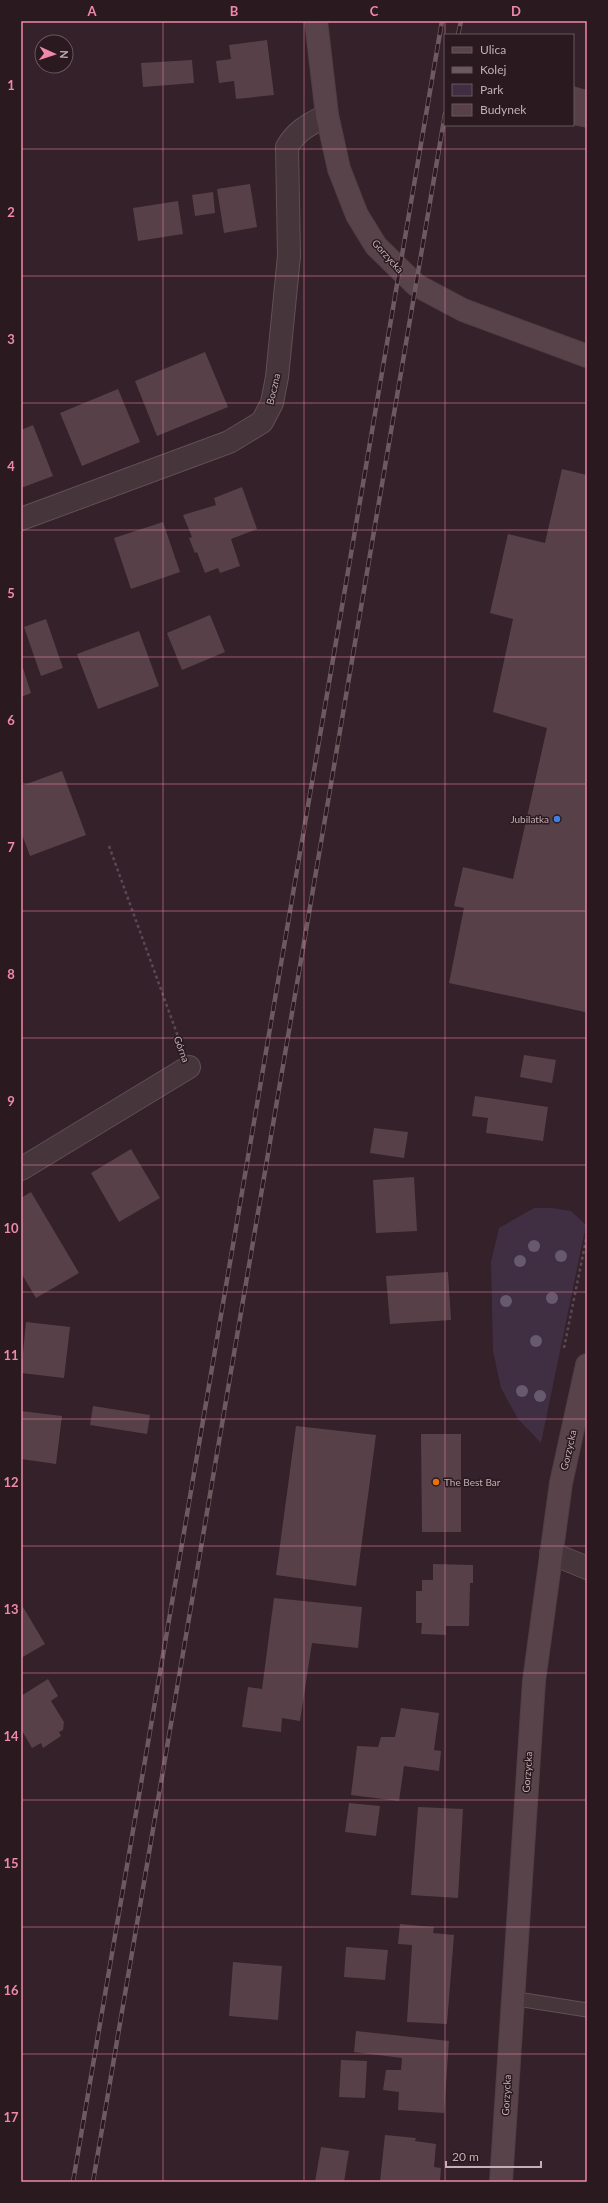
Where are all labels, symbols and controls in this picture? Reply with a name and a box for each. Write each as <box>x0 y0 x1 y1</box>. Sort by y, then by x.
text: A <box>86 3 97 19</box>
text: B <box>230 3 239 19</box>
text: C <box>370 3 379 19</box>
text: D <box>511 3 521 19</box>
north arrow <box>34 34 74 74</box>
legend <box>444 34 574 126</box>
text: Ulica <box>480 42 506 57</box>
text: N <box>58 50 71 59</box>
text: Kolej <box>480 62 506 77</box>
text: 1 <box>7 77 15 93</box>
text: Park <box>480 82 504 97</box>
text: Budynek <box>480 102 527 117</box>
text: 2 <box>7 204 15 220</box>
street label: Gorzycka <box>370 237 406 275</box>
text: 3 <box>7 331 15 347</box>
street label: Boczna <box>264 372 282 406</box>
text: 4 <box>7 458 15 474</box>
text: 5 <box>7 585 15 601</box>
text: 6 <box>7 712 15 728</box>
place label: Jubilatka <box>510 813 549 825</box>
marker: Jubilatka <box>552 814 562 824</box>
text: 7 <box>7 839 15 855</box>
text: 8 <box>7 966 15 982</box>
street label: Górna <box>172 1034 192 1064</box>
text: 9 <box>7 1093 15 1109</box>
text: 10 <box>3 1220 19 1236</box>
text: 11 <box>3 1347 19 1363</box>
street label: Gorzycka <box>558 1429 578 1471</box>
text: 12 <box>3 1474 19 1490</box>
place label: The Best Bar <box>444 1476 501 1488</box>
marker: The Best Bar <box>431 1477 441 1487</box>
text: 13 <box>3 1601 19 1617</box>
text: 14 <box>3 1728 19 1744</box>
street label: Gorzycka <box>520 1751 534 1793</box>
text: 15 <box>3 1855 19 1871</box>
text: 16 <box>3 1982 19 1998</box>
street label: Gorzycka <box>499 2074 513 2116</box>
text: 17 <box>3 2109 19 2125</box>
scale bar <box>446 2143 541 2169</box>
text: 20 m <box>452 2149 479 2164</box>

